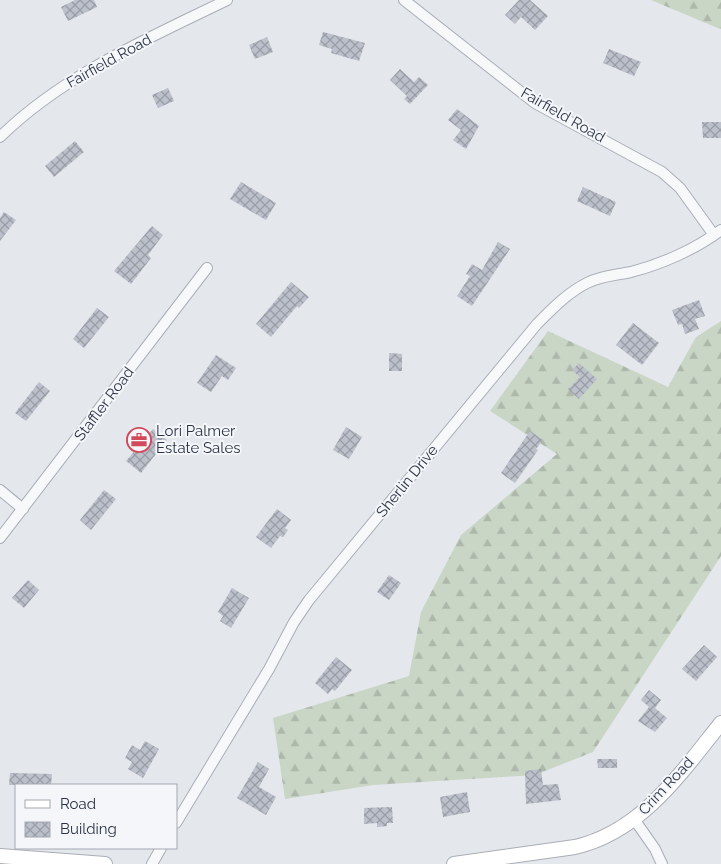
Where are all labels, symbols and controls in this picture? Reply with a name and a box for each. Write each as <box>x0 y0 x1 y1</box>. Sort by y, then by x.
street label: Fairfield Road <box>63 30 155 92</box>
street label: Fairfield Road <box>518 84 608 146</box>
street label: Staffler Road <box>70 363 138 445</box>
place label: Lori Palmer Estate Sales <box>156 422 240 457</box>
office icon: Lori Palmer Estate Sales <box>126 427 152 453</box>
street label: Sherlin Drive <box>372 441 442 521</box>
street label: Crim Road <box>635 753 697 819</box>
legend <box>15 784 178 849</box>
text: Road <box>60 795 96 813</box>
text: Building <box>60 820 117 838</box>

